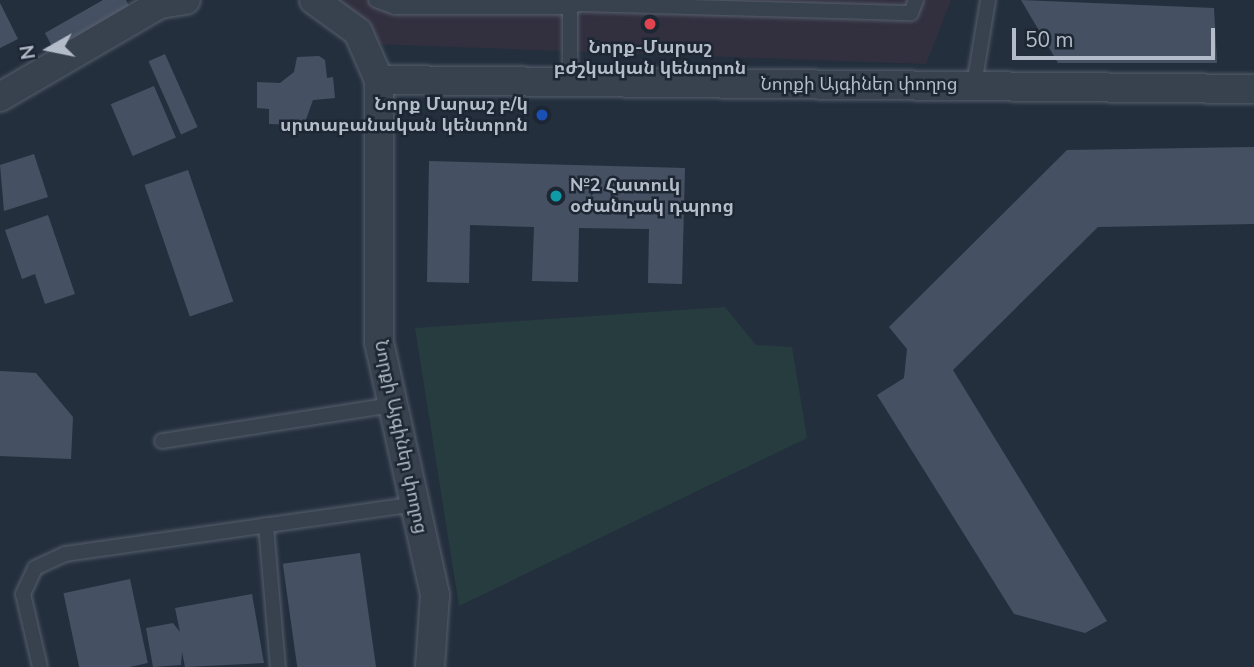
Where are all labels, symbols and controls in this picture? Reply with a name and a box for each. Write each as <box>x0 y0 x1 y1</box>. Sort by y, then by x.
north arrow <box>14 14 84 84</box>
marker: Նորք-Մարաշ բժշկական կենտրոն <box>640 14 660 34</box>
scale bar <box>1016 14 1219 58</box>
text: 50 m <box>1025 26 1074 54</box>
place label: Նորք-Մարաշ բժշկական կենտրոն <box>554 37 746 80</box>
text: N <box>14 43 42 61</box>
street label: Նորքի Այգիներ փողոց <box>760 73 958 95</box>
place label: Նորք Մարաշ բ/կ սրտաբանական կենտրոն <box>280 94 528 136</box>
marker: Նորք Մարաշ բ/կ սրտաբանական կենտրոն <box>534 107 550 123</box>
place label: №2 Հատուկ օժանդակ դպրոց <box>570 175 734 218</box>
marker: №2 Հատուկ օժանդակ դպրոց <box>548 188 564 204</box>
street label: Նորքի Այգիներ փողոց <box>370 338 432 536</box>

